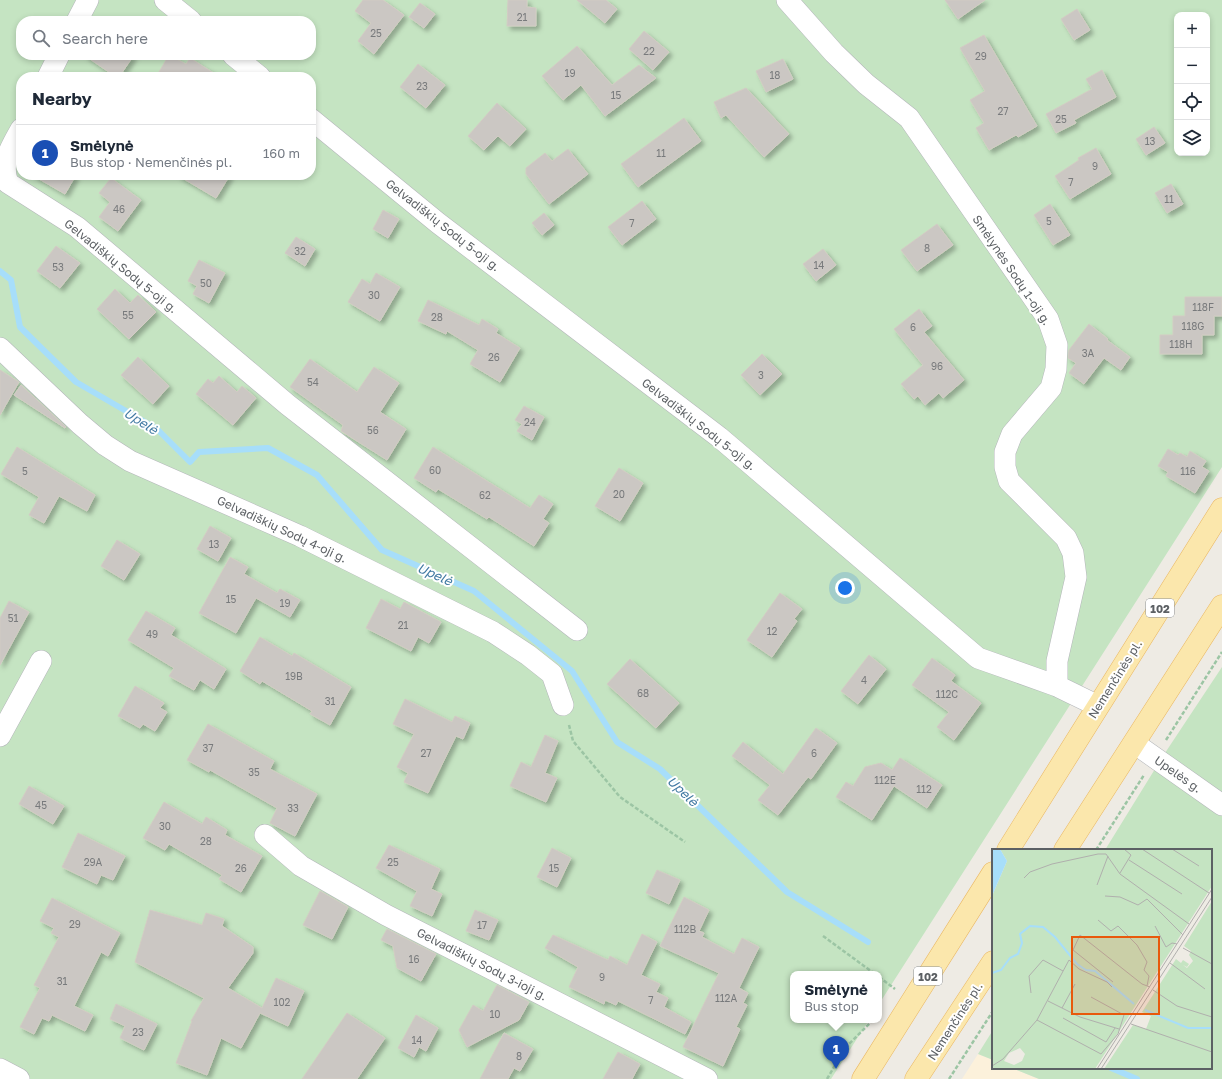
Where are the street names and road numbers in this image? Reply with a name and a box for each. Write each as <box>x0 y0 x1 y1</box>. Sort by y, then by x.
street label: Gelvadiškių Sodų 5-oji g. <box>383 176 503 274</box>
street label: Smėlynės Sodų 1-oji g. <box>969 212 1055 328</box>
street label: Gelvadiškių Sodų 5-oji g. <box>61 216 181 316</box>
street label: Gelvadiškių Sodų 5-oji g. <box>639 375 759 473</box>
street label: Gelvadiškių Sodų 4-oji g. <box>215 492 349 566</box>
road number: 102 <box>1146 599 1174 617</box>
street label: Nemenčinės pl. <box>1085 637 1145 721</box>
street label: Upelės g. <box>1152 752 1204 796</box>
street label: Gelvadiškių Sodų 3-ioji g. <box>414 925 550 1003</box>
road number: 102 <box>914 967 942 985</box>
street label: Nemenčinės pl. <box>924 979 986 1063</box>

